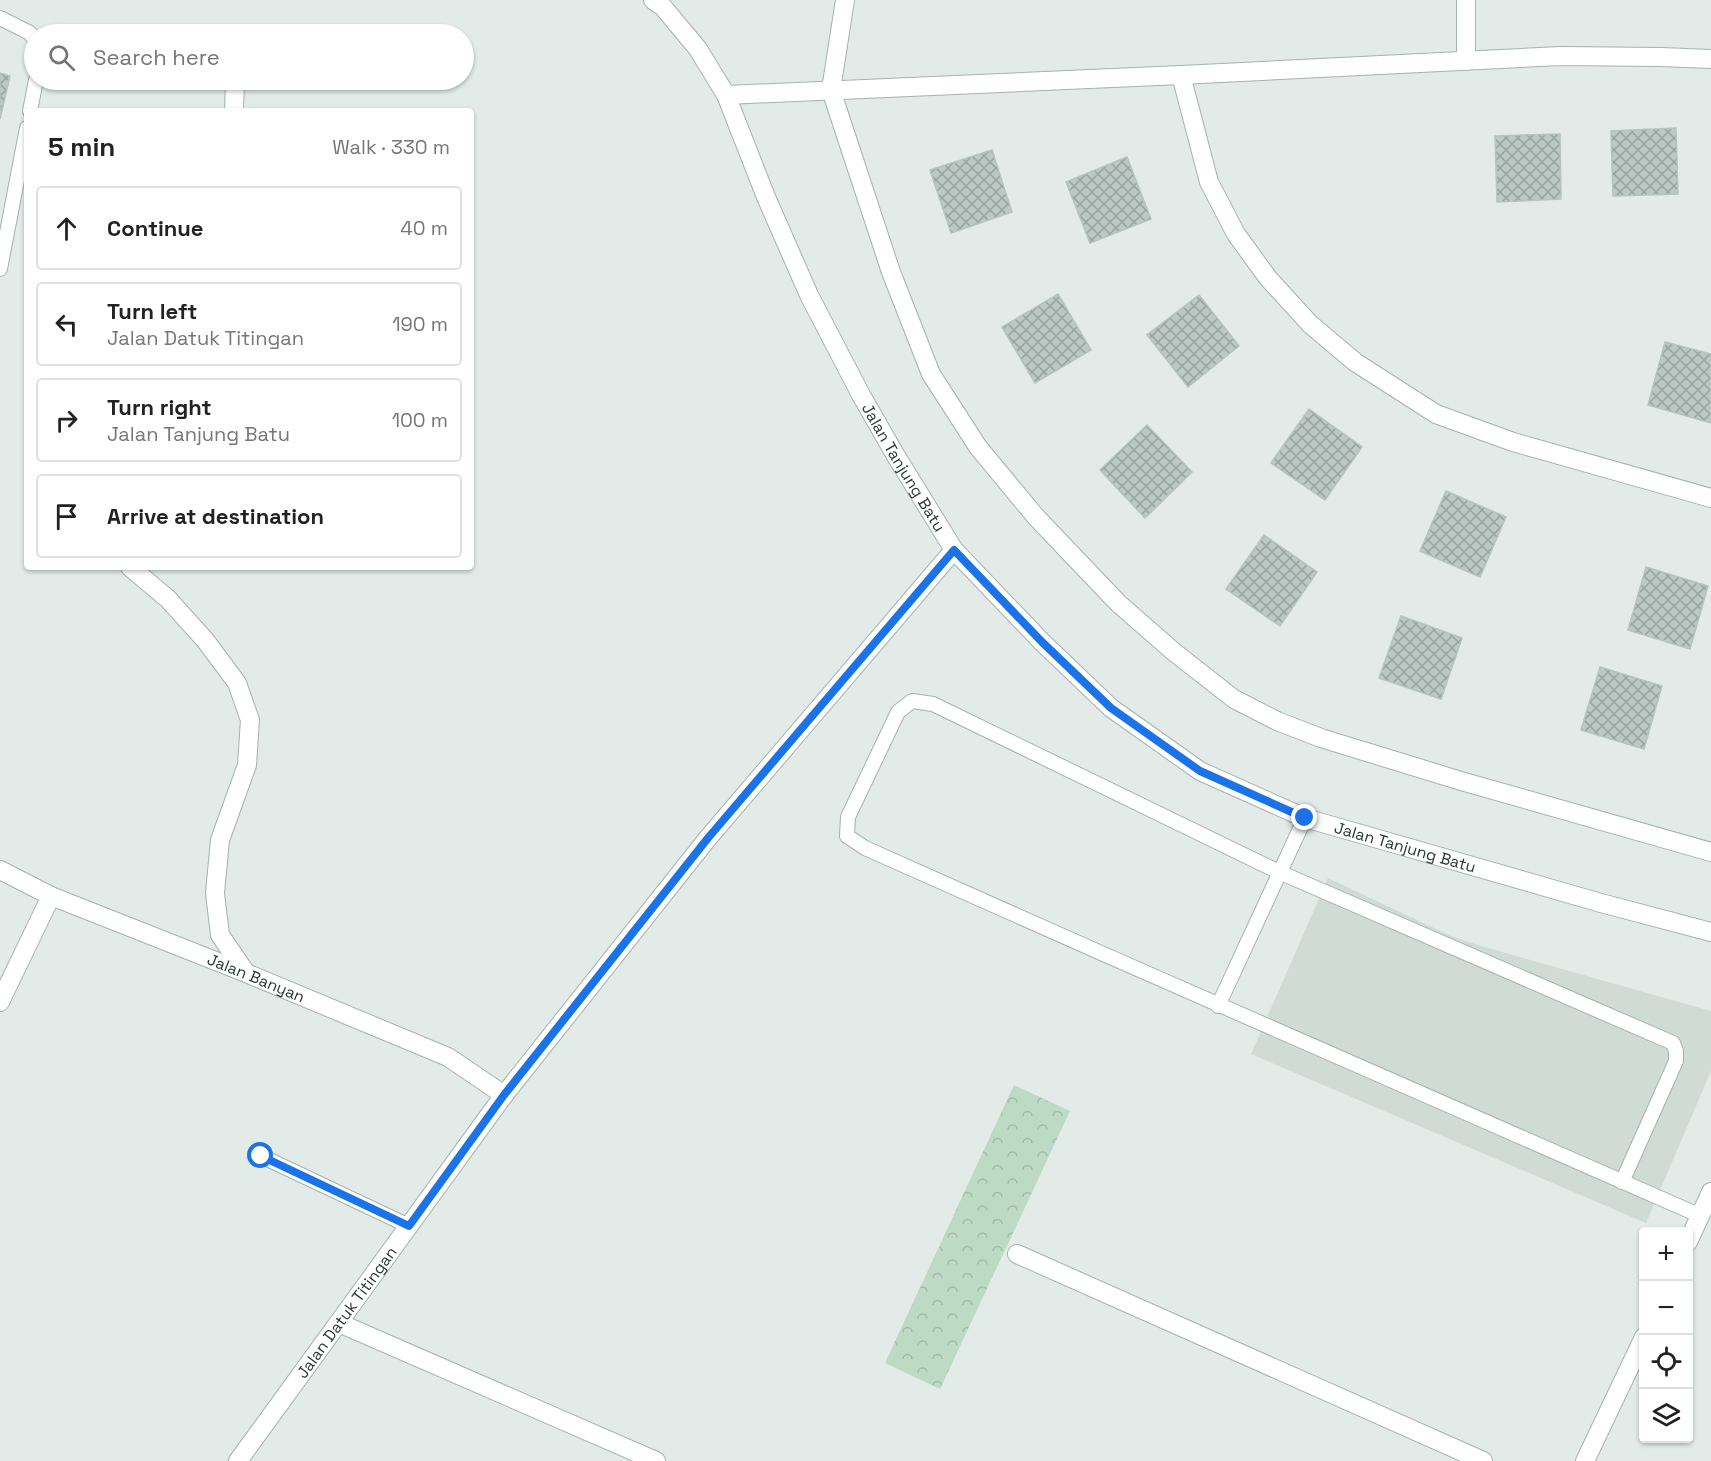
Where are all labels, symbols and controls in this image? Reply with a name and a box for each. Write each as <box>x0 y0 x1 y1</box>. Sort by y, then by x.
search box <box>24 24 474 90</box>
icon: search <box>45 41 78 74</box>
text: Search here <box>93 43 220 71</box>
text: 5 min <box>48 130 115 164</box>
text: Walk · 330 m <box>332 134 450 160</box>
icon: ahead <box>50 212 83 245</box>
text: Continue <box>107 214 203 242</box>
text: 40 m <box>400 215 448 241</box>
text: Turn left <box>107 297 197 325</box>
icon: left <box>50 308 83 341</box>
text: 190 m <box>392 311 448 337</box>
text: Jalan Datuk Titingan <box>107 325 304 351</box>
text: Turn right <box>107 393 212 421</box>
street label: Jalan Tanjung Batu <box>857 399 950 536</box>
icon: right <box>50 404 83 437</box>
text: 100 m <box>392 407 448 433</box>
text: Jalan Tanjung Batu <box>107 421 290 447</box>
icon: arrive <box>50 500 83 533</box>
text: Arrive at destination <box>107 502 324 530</box>
route end <box>1291 804 1317 830</box>
street label: Jalan Tanjung Batu <box>1332 817 1478 878</box>
street label: Jalan Banyan <box>204 949 308 1007</box>
route start <box>247 1142 273 1168</box>
map controls <box>1639 1227 1693 1443</box>
button: + <box>1639 1227 1693 1281</box>
street label: Jalan Datuk Titingan <box>292 1242 401 1382</box>
button: − <box>1639 1281 1693 1335</box>
button: locate <box>1639 1335 1693 1389</box>
button: layers <box>1639 1389 1693 1443</box>

